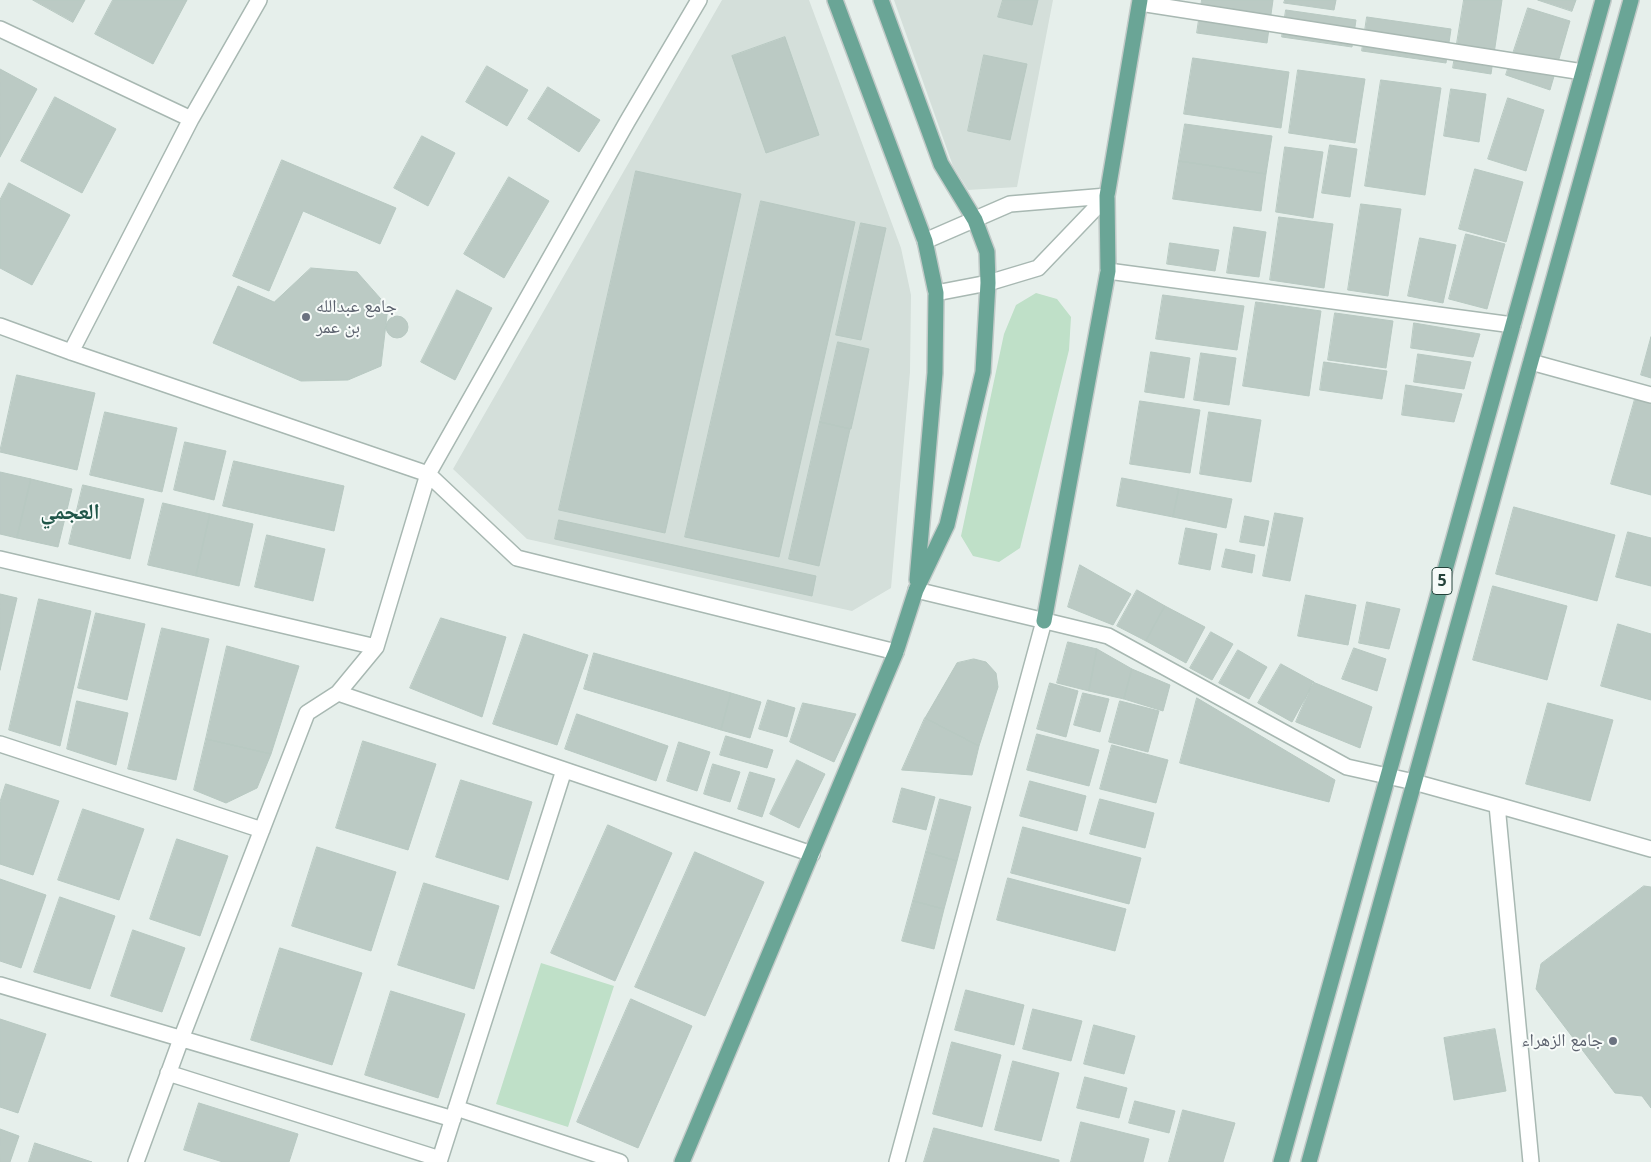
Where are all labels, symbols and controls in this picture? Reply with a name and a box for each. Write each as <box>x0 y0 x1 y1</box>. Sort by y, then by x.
place label: جامع عبدالله بن عمر <box>316 296 397 338</box>
marker: جامع عبدالله بن عمر <box>300 311 312 323</box>
district label: العجمي <box>40 500 100 526</box>
road number: 5 <box>1432 568 1452 594</box>
place label: جامع الزهراء <box>1522 1030 1603 1052</box>
marker: جامع الزهراء <box>1607 1035 1619 1047</box>

